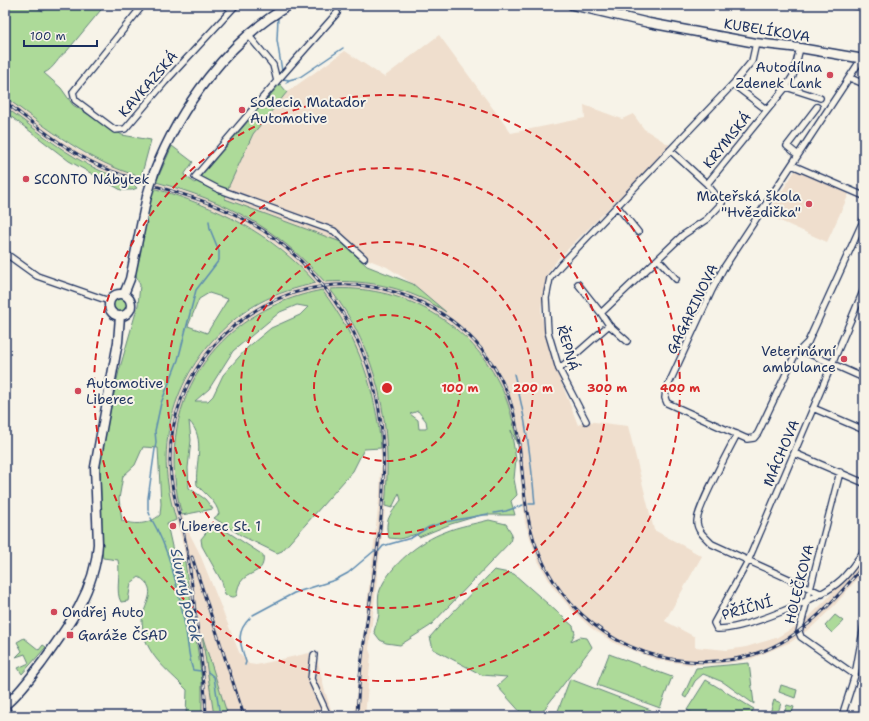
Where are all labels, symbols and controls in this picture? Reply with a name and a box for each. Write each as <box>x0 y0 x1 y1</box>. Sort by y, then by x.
street label: KUBELÍKOVA <box>723 14 811 46</box>
scale bar <box>24 22 97 48</box>
text: 100 m <box>30 28 66 44</box>
street label: KAVKAZSKÁ <box>115 47 181 121</box>
place label: Autodílna Zdenek Lank <box>736 58 822 92</box>
marker: Autodílna Zdenek Lank <box>825 70 835 80</box>
place label: Sodecia Matador Automotive <box>250 93 367 127</box>
marker: Sodecia Matador Automotive <box>237 105 247 115</box>
street label: KRYMSKÁ <box>699 108 755 172</box>
place label: SCONTO Nábytek <box>34 170 150 188</box>
marker: SCONTO Nábytek <box>21 174 31 184</box>
place label: Mateřská škola "Hvězdička" <box>696 187 801 221</box>
marker: Mateřská škola "Hvězdička" <box>804 199 814 209</box>
street label: GAGARINOVA <box>662 261 722 357</box>
street label: ŘEPNÁ <box>553 323 583 373</box>
place label: Veterinární ambulance <box>761 342 836 376</box>
marker: Veterinární ambulance <box>839 354 849 364</box>
place label: Automotive Liberec <box>86 374 164 408</box>
text: 100 m <box>442 380 479 396</box>
text: 200 m <box>513 380 553 396</box>
text: 300 m <box>587 380 627 396</box>
text: 400 m <box>660 380 700 396</box>
centre of rings <box>380 381 394 395</box>
marker: Automotive Liberec <box>73 386 83 396</box>
street label: MÁCHOVA <box>759 417 803 489</box>
place label: Liberec St. 1 <box>181 517 261 535</box>
marker: Liberec St. 1 <box>168 521 178 531</box>
street label: HOLEČKOVA <box>780 542 818 626</box>
water label: Slunný potok <box>166 546 207 644</box>
street label: PŘÍČNÍ <box>719 592 775 624</box>
place label: Ondřej Auto <box>62 603 144 621</box>
marker: Ondřej Auto <box>49 607 59 617</box>
place label: Garáže ČSAD <box>78 626 167 644</box>
marker: Garáže ČSAD <box>65 630 75 640</box>

